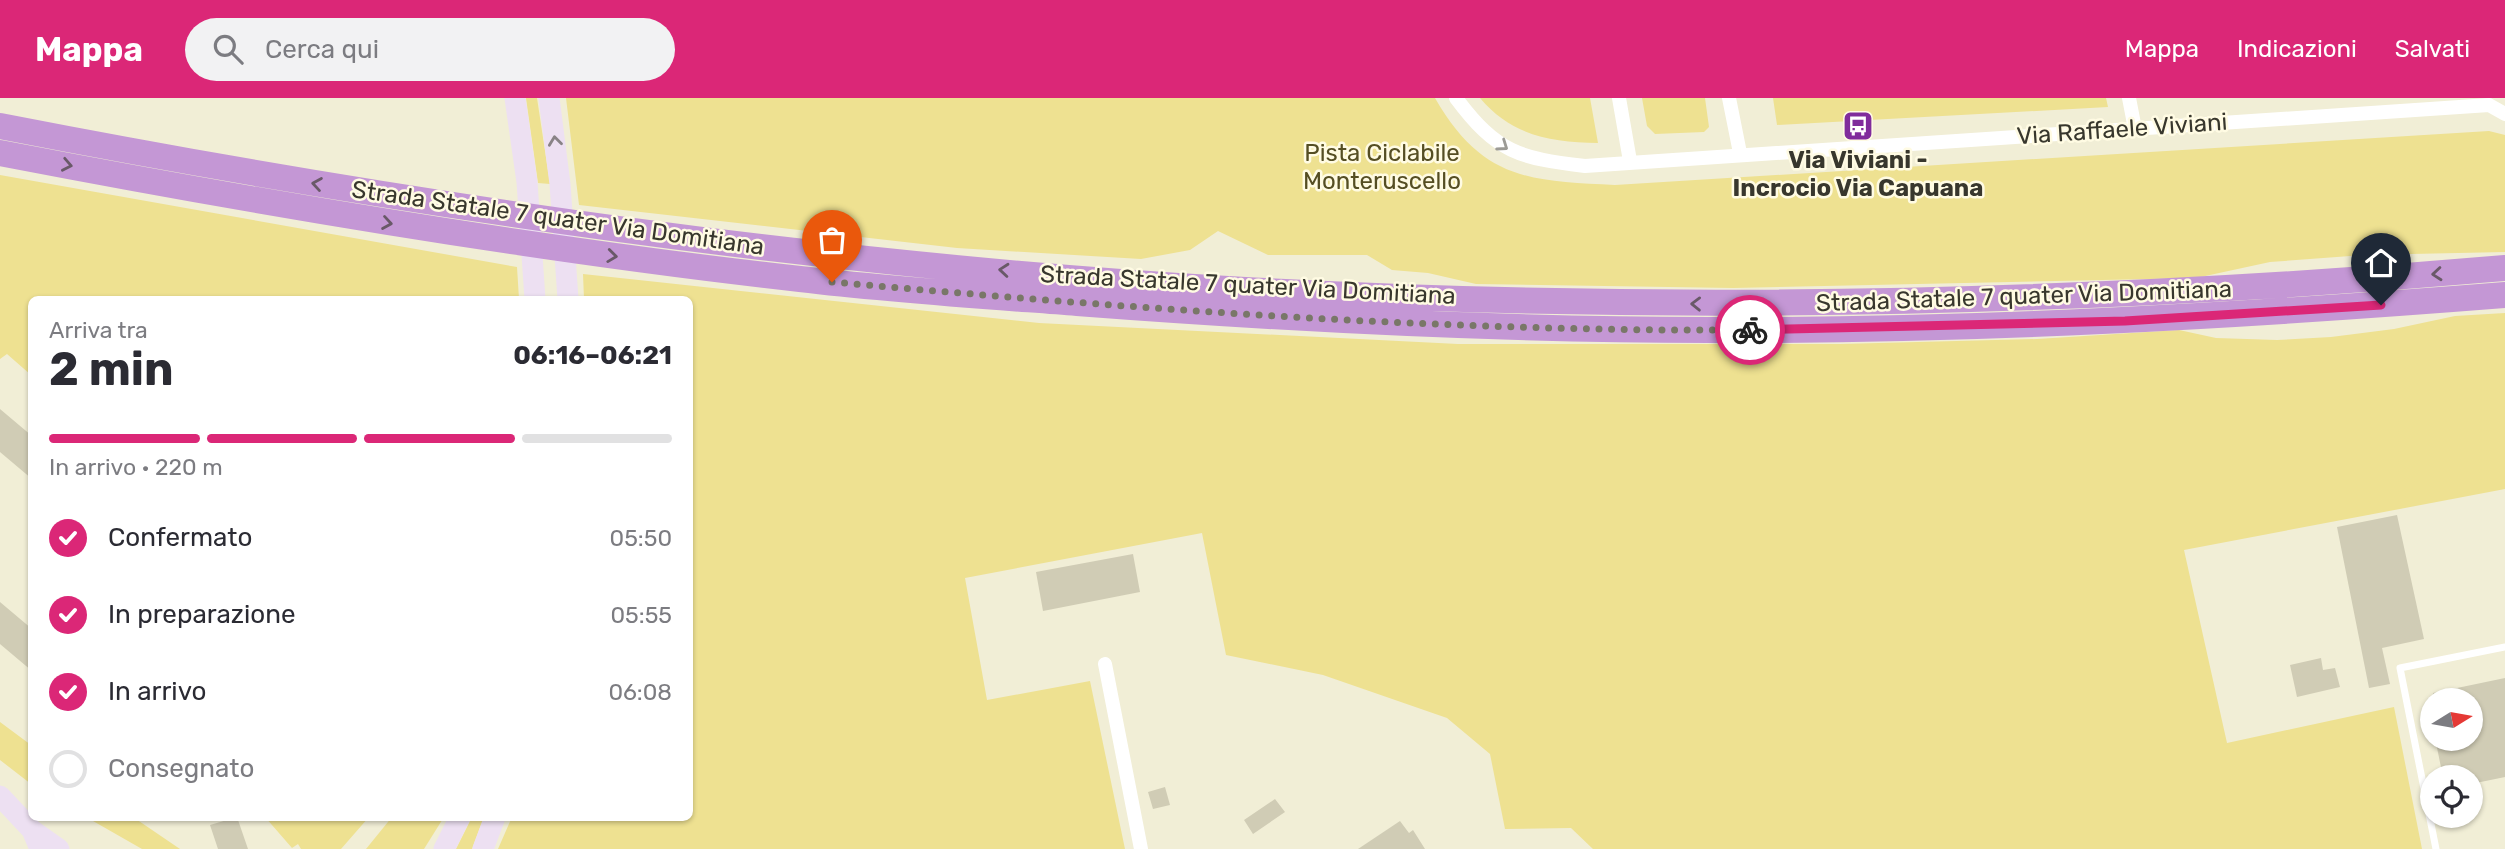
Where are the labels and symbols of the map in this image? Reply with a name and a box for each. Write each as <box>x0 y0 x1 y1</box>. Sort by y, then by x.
street label: Via Raffaele Viviani <box>2016 108 2228 150</box>
bus stop icon: Via Viviani - Incrocio Via Capuana <box>1841 109 1875 143</box>
one-way arrow <box>547 135 562 147</box>
one-way arrow <box>1495 138 1508 150</box>
park label: Pista Ciclabile Monteruscello <box>1303 139 1461 195</box>
place label: Via Viviani - Incrocio Via Capuana <box>1733 146 1983 202</box>
one-way arrow <box>61 157 73 172</box>
street label: Strada Statale 7 quater Via Domitiana <box>350 175 766 261</box>
one-way arrow <box>311 177 322 192</box>
pin <box>802 210 862 282</box>
one-way arrow <box>381 215 393 230</box>
pin <box>2351 233 2411 305</box>
one-way arrow <box>607 249 618 264</box>
street label: Strada Statale 7 quater Via Domitiana <box>1040 260 1456 310</box>
one-way arrow <box>998 263 1009 278</box>
one-way arrow <box>2431 266 2442 281</box>
street label: Strada Statale 7 quater Via Domitiana <box>1816 275 2232 317</box>
courier <box>1715 295 1785 365</box>
one-way arrow <box>1690 296 1701 311</box>
north arrow <box>2420 688 2483 751</box>

